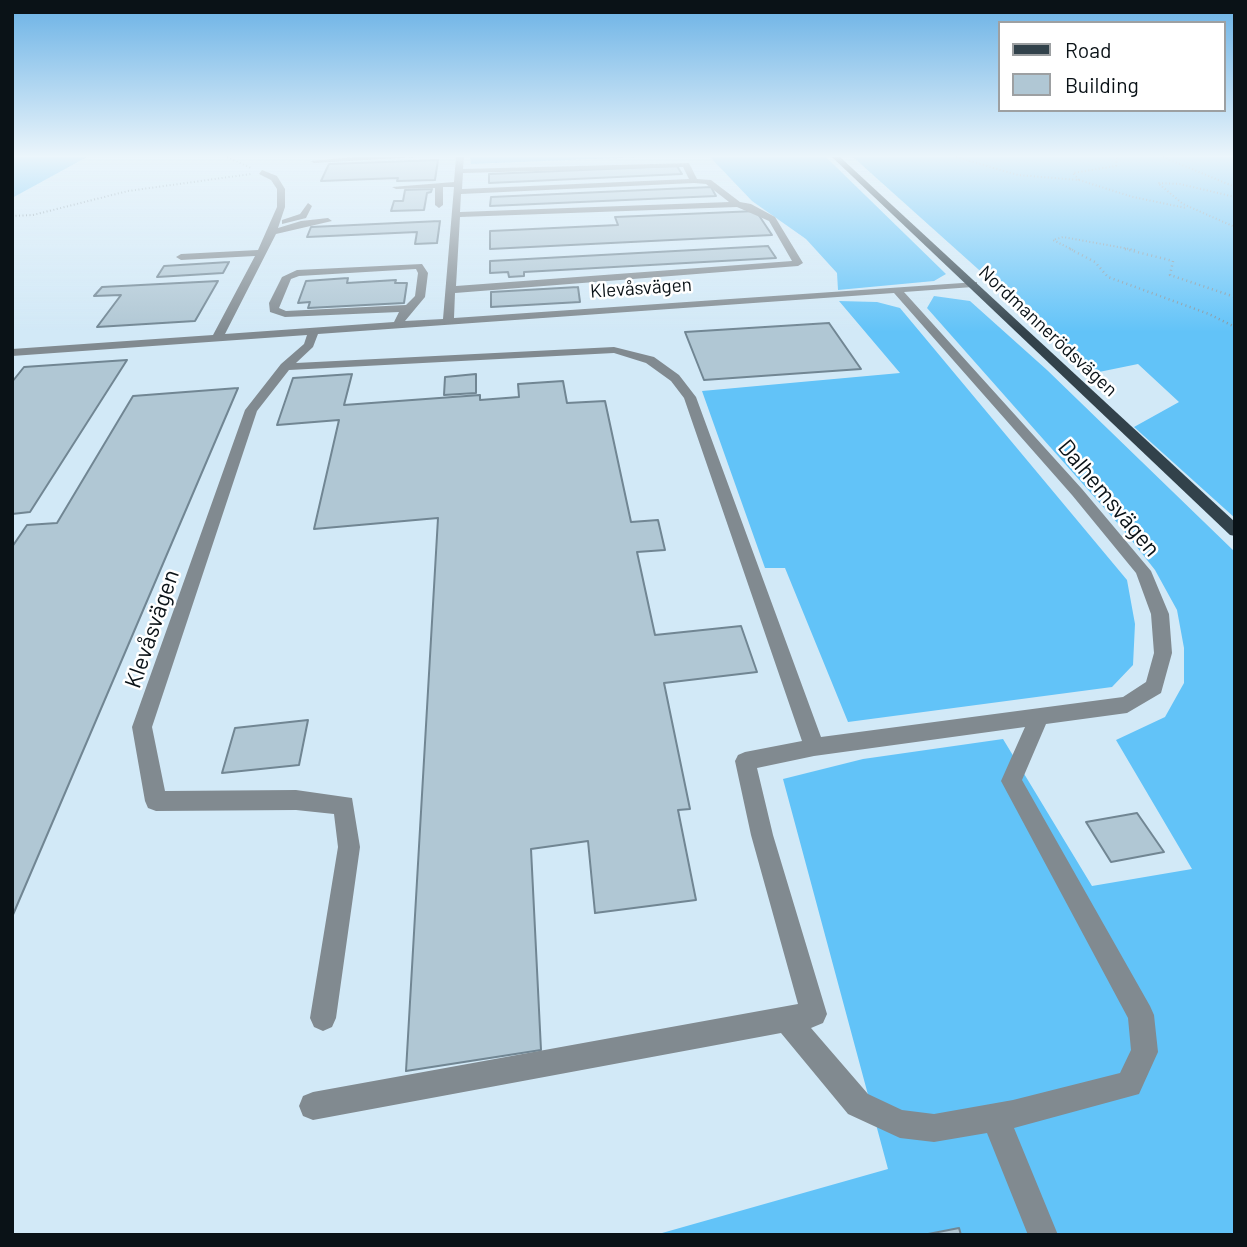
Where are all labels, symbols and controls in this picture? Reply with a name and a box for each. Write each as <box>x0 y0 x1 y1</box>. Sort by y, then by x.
legend <box>998 21 1226 112</box>
text: Road <box>1065 37 1111 62</box>
text: Building <box>1065 72 1139 97</box>
street label: Nordmannerödsvägen <box>974 261 1122 401</box>
street label: Klevåsvägen <box>589 273 693 303</box>
street label: Dalhemsvägen <box>1052 434 1166 562</box>
street label: Klevåsvägen <box>119 566 185 692</box>

